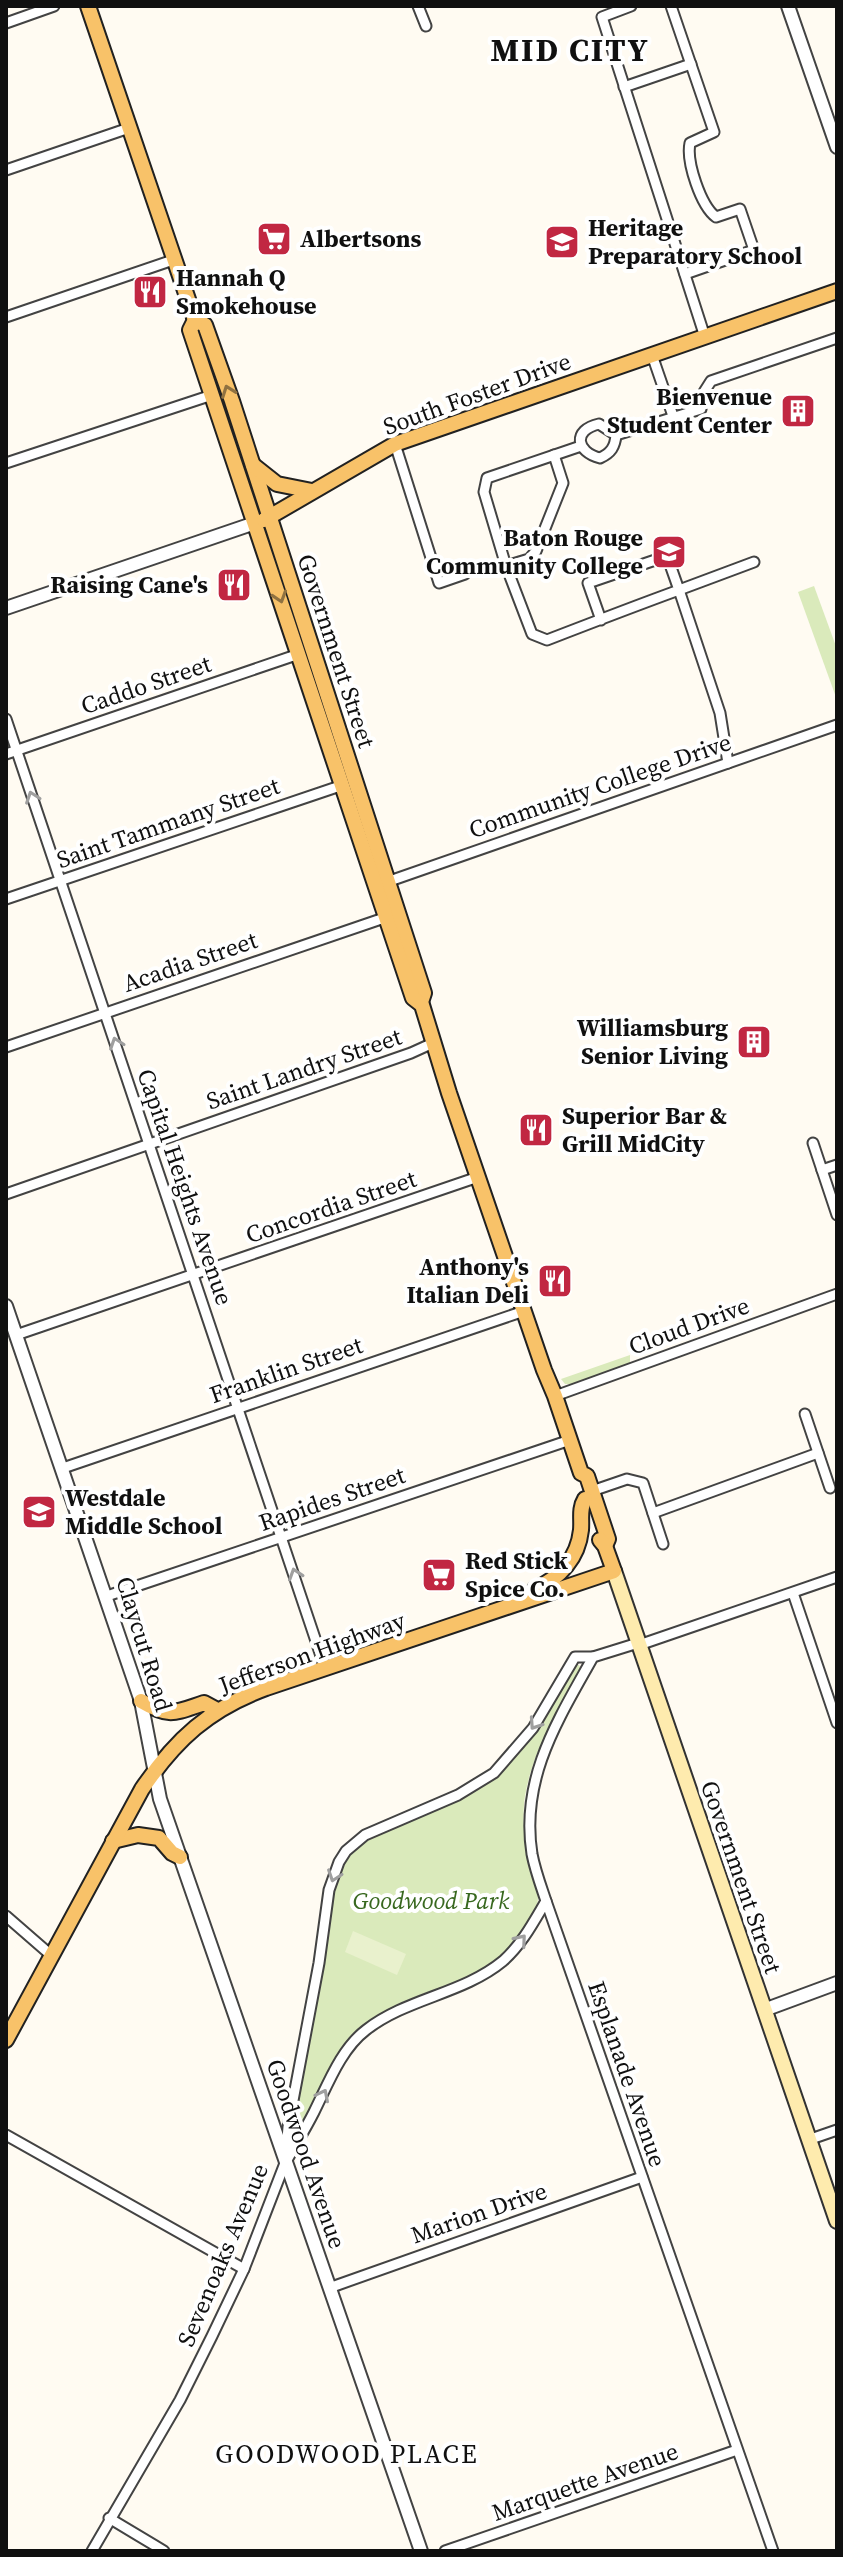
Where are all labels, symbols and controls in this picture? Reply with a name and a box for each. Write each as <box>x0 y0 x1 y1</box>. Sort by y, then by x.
district label: MID CITY <box>490 28 650 72</box>
place label: Heritage Preparatory School <box>588 211 802 272</box>
supermarket icon: Albertsons <box>255 220 293 258</box>
place label: Albertsons <box>300 222 422 255</box>
school or university icon: Heritage Preparatory School <box>543 223 581 261</box>
place label: Hannah Q Smokehouse <box>176 261 317 322</box>
restaurant icon: Hannah Q Smokehouse <box>131 273 169 311</box>
street label: South Foster Drive <box>379 344 575 443</box>
place label: Bienvenue Student Center <box>607 380 773 441</box>
one-way arrow <box>221 385 238 399</box>
building icon: Bienvenue Student Center <box>779 392 817 430</box>
place label: Baton Rouge Community College <box>426 521 643 582</box>
school or university icon: Baton Rouge Community College <box>650 533 688 571</box>
street label: Government Street <box>290 550 383 752</box>
restaurant icon: Raising Cane's <box>215 566 253 604</box>
place label: Raising Cane's <box>50 568 208 601</box>
one-way arrow <box>271 590 287 603</box>
street label: Caddo Street <box>76 647 215 722</box>
street label: Community College Drive <box>464 725 735 846</box>
street label: Saint Tammany Street <box>52 769 284 876</box>
one-way arrow <box>26 790 42 804</box>
street label: Acadia Street <box>118 923 262 1000</box>
place label: Williamsburg Senior Living <box>577 1011 728 1072</box>
street label: Saint Landry Street <box>202 1020 406 1117</box>
building icon: Williamsburg Senior Living <box>735 1023 773 1061</box>
one-way arrow <box>109 1037 125 1051</box>
street label: Capital Heights Avenue <box>130 1064 241 1309</box>
place label: Superior Bar & Grill MidCity <box>562 1099 727 1160</box>
restaurant icon: Superior Bar & Grill MidCity <box>517 1111 555 1149</box>
street label: Concordia Street <box>241 1162 421 1251</box>
place label: Anthony's Italian Deli <box>406 1250 529 1311</box>
restaurant icon: Anthony's Italian Deli <box>536 1262 574 1300</box>
street label: Cloud Drive <box>624 1288 754 1363</box>
street label: Franklin Street <box>205 1328 367 1411</box>
street label: Rapides Street <box>254 1458 409 1539</box>
place label: Westdale Middle School <box>65 1481 223 1542</box>
school or university icon: Westdale Middle School <box>20 1493 58 1531</box>
place label: Red Stick Spice Co. <box>465 1544 569 1605</box>
supermarket icon: Red Stick Spice Co. <box>420 1556 458 1594</box>
one-way arrow <box>288 1568 304 1582</box>
street label: Claycut Road <box>108 1572 181 1716</box>
street label: Jefferson Highway <box>213 1603 410 1702</box>
one-way arrow <box>529 1715 544 1729</box>
street label: Government Street <box>693 1776 790 1978</box>
one-way arrow <box>328 1868 344 1882</box>
park label: Goodwood Park <box>353 1884 510 1917</box>
one-way arrow <box>511 1935 526 1949</box>
street label: Esplanade Avenue <box>580 1977 675 2171</box>
street label: Goodwood Avenue <box>259 2055 354 2253</box>
one-way arrow <box>313 2088 328 2103</box>
street label: Sevenoaks Avenue <box>169 2158 276 2351</box>
street label: Marion Drive <box>406 2174 551 2251</box>
street label: Marquette Avenue <box>487 2434 682 2529</box>
district label: GOODWOOD PLACE <box>215 2436 479 2472</box>

